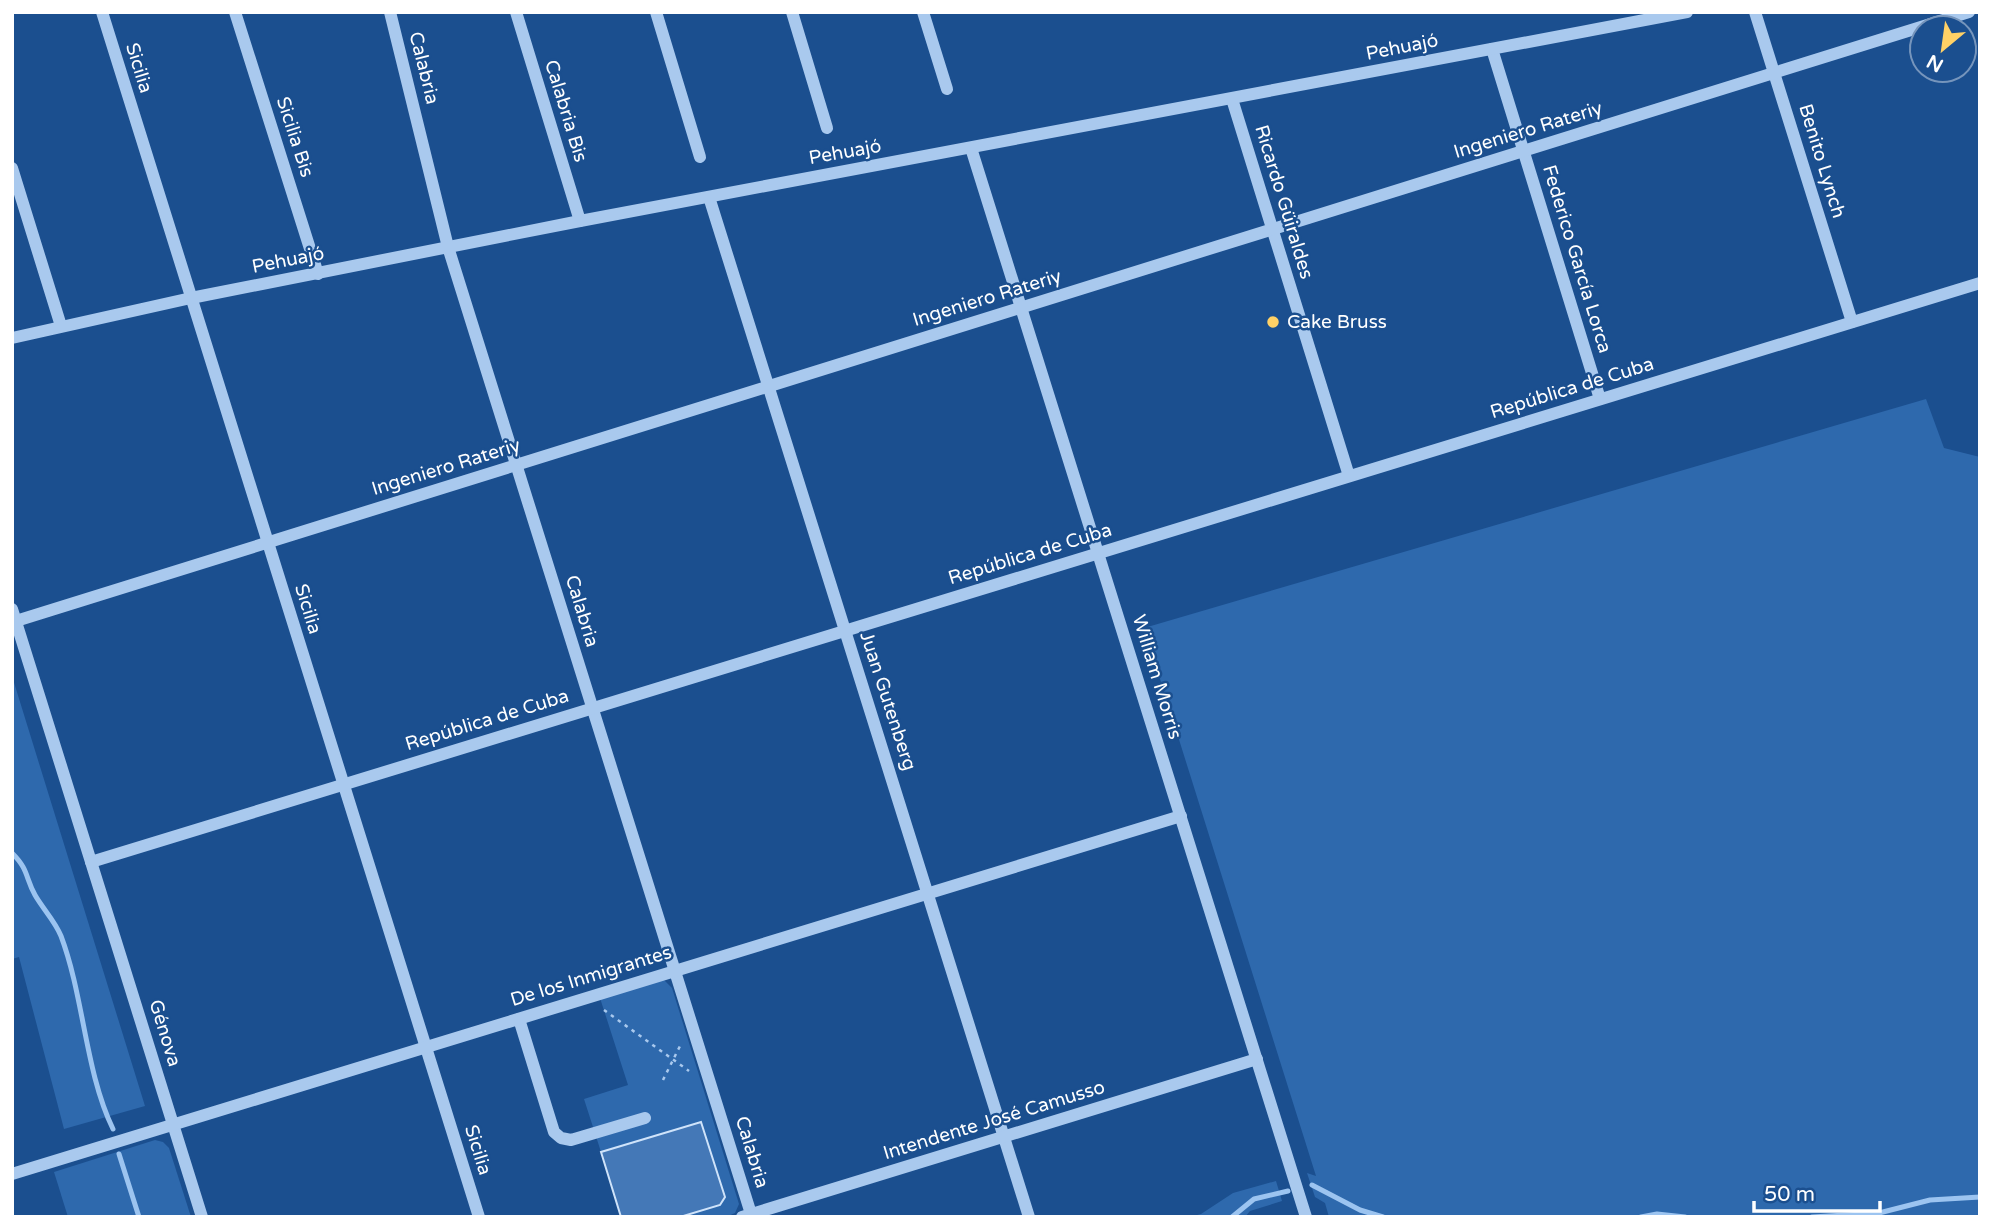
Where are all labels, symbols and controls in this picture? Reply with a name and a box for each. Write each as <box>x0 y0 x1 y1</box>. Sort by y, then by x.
north arrow <box>1908 14 1978 84</box>
street label: Calabria <box>404 29 444 107</box>
street label: Pehuajó <box>1364 29 1440 65</box>
street label: Sicilia <box>121 40 157 96</box>
text: N <box>1923 50 1947 76</box>
street label: Calabria Bis <box>540 57 592 165</box>
street label: Sicilia Bis <box>272 94 318 180</box>
street label: Ingeniero Rateriy <box>1451 97 1605 163</box>
street label: Benito Lynch <box>1794 101 1850 221</box>
street label: Ricardo Güiraldes <box>1250 122 1318 282</box>
street label: Pehuajó <box>807 135 883 169</box>
street label: Federico García Lorca <box>1538 162 1616 356</box>
street label: Pehuajó <box>250 242 326 278</box>
street label: Ingeniero Rateriy <box>910 265 1064 331</box>
place label: Cake Bruss <box>1287 311 1387 333</box>
marker: Cake Bruss <box>1265 314 1281 330</box>
street label: República de Cuba <box>1488 353 1656 423</box>
street label: Ingeniero Rateriy <box>369 434 523 500</box>
street label: República de Cuba <box>946 519 1114 589</box>
street label: Calabria <box>561 572 603 650</box>
street label: Sicilia <box>290 581 326 637</box>
street label: William Morris <box>1128 612 1186 742</box>
street label: Juan Gutenberg <box>855 629 921 773</box>
street label: República de Cuba <box>403 685 571 755</box>
street label: De los Inmigrantes <box>508 941 674 1011</box>
street label: Génova <box>144 997 186 1069</box>
street label: Intendente José Camusso <box>880 1076 1108 1164</box>
street label: Calabria <box>731 1113 773 1191</box>
street label: Sicilia <box>460 1122 496 1178</box>
scale bar <box>1754 1170 1880 1214</box>
text: 50 m <box>1764 1182 1815 1207</box>

